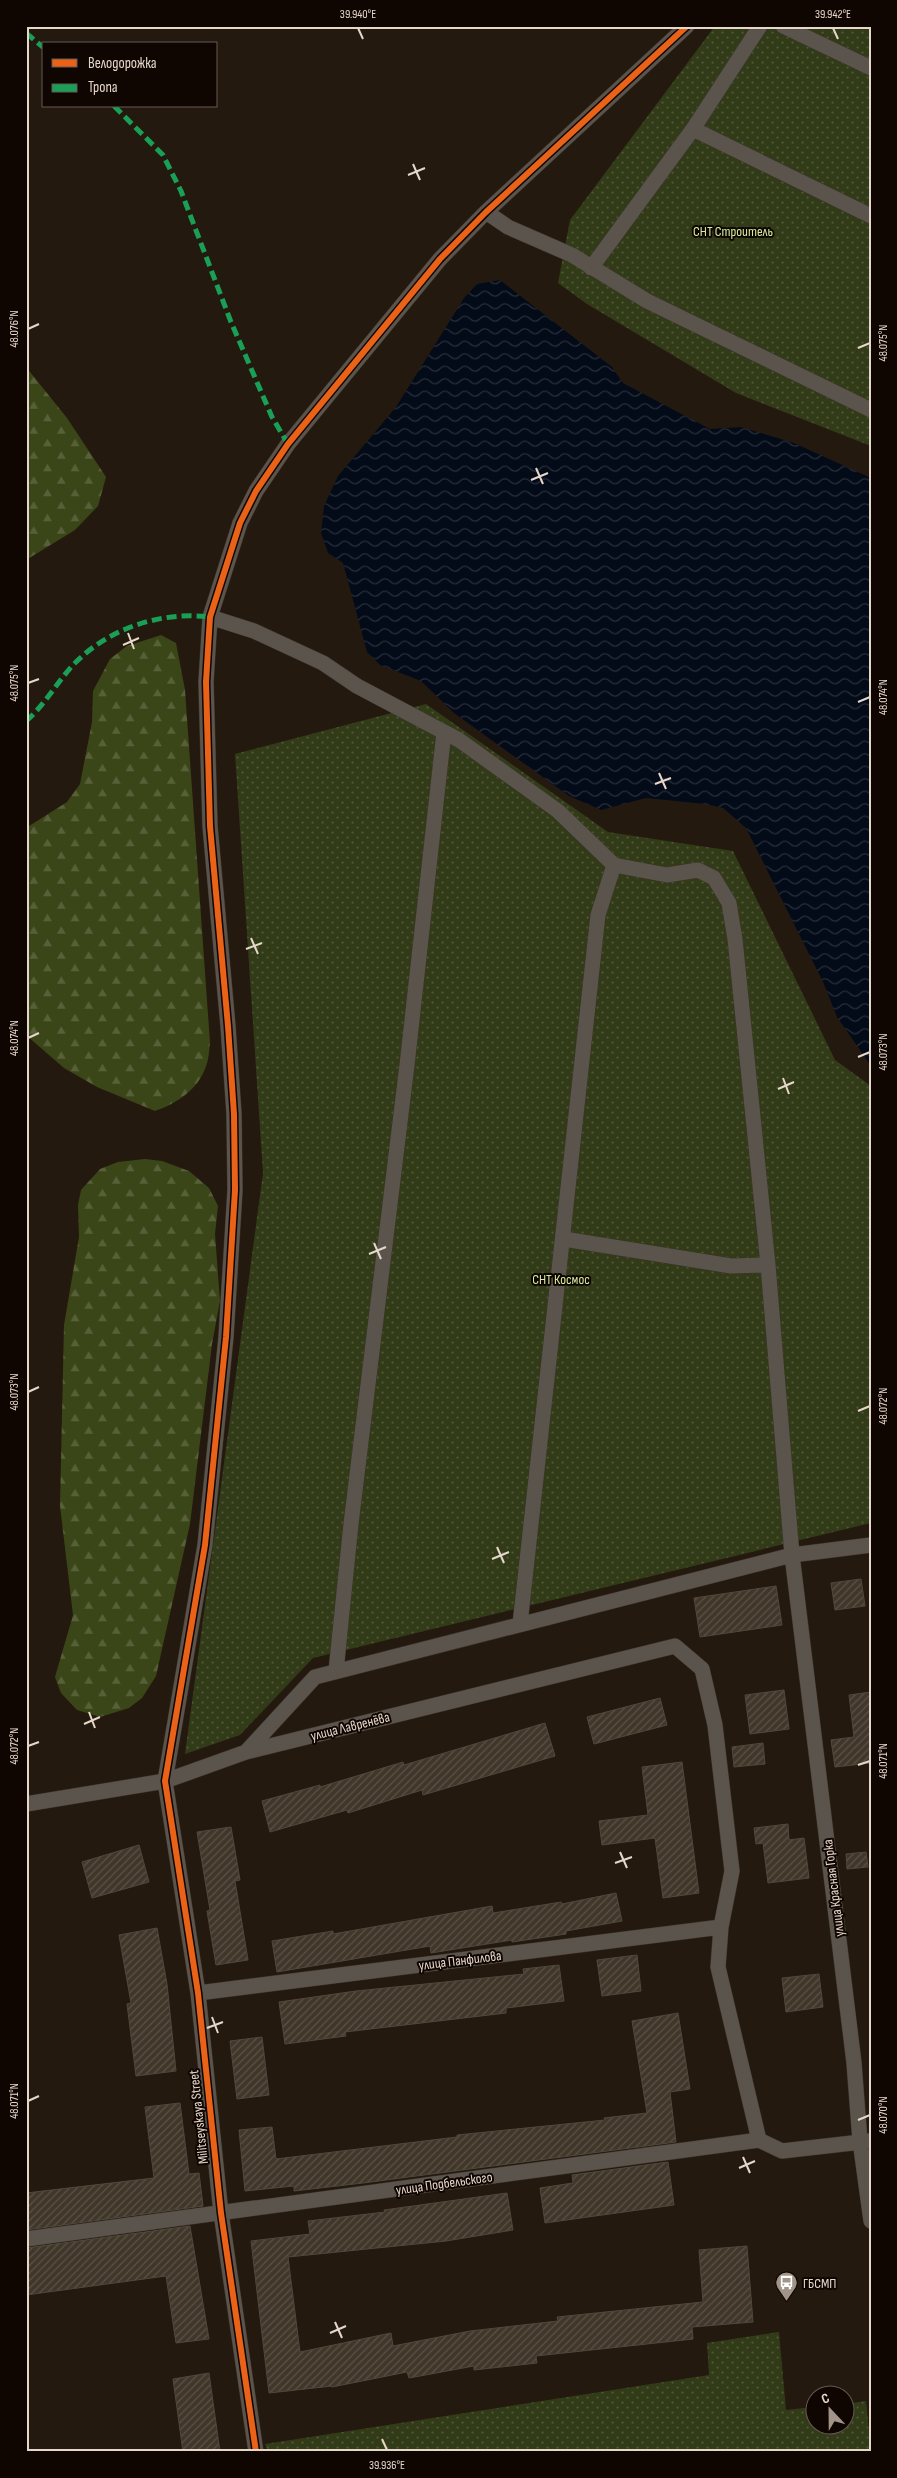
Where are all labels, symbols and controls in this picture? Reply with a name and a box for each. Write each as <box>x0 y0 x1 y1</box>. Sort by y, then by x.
text: 39.940°E <box>340 7 376 22</box>
text: 39.942°E <box>815 7 851 22</box>
legend <box>42 42 218 108</box>
text: Велодорожка <box>88 54 157 73</box>
text: Тропа <box>88 78 118 97</box>
park label: СНТ Строитель <box>693 223 773 240</box>
text: 48.076°N <box>7 310 22 348</box>
text: 48.075°N <box>876 325 891 361</box>
text: 48.075°N <box>7 665 22 701</box>
text: 48.074°N <box>876 679 891 715</box>
text: 48.074°N <box>7 1020 22 1056</box>
text: 48.073°N <box>876 1033 891 1071</box>
park label: СНТ Космос <box>532 1271 590 1288</box>
text: 48.073°N <box>7 1373 22 1411</box>
text: 48.072°N <box>876 1388 891 1424</box>
street label: улица Лавренёва <box>309 1708 391 1745</box>
text: 48.072°N <box>7 1728 22 1764</box>
text: 48.071°N <box>876 1743 891 1779</box>
street label: улица Красная Горка <box>819 1838 848 1938</box>
street label: улица Панфилова <box>418 1947 502 1974</box>
street label: Militseyskaya Street <box>185 2069 212 2165</box>
text: 48.071°N <box>7 2083 22 2119</box>
text: 48.070°N <box>876 2096 891 2134</box>
street label: улица Подбельского <box>395 2168 494 2199</box>
bus stop icon: ГБСМП <box>775 2271 799 2302</box>
place label: ГБСМП <box>803 2275 836 2292</box>
north arrow <box>804 2386 854 2436</box>
text: С <box>819 2389 832 2408</box>
text: 39.936°E <box>369 2458 405 2473</box>

